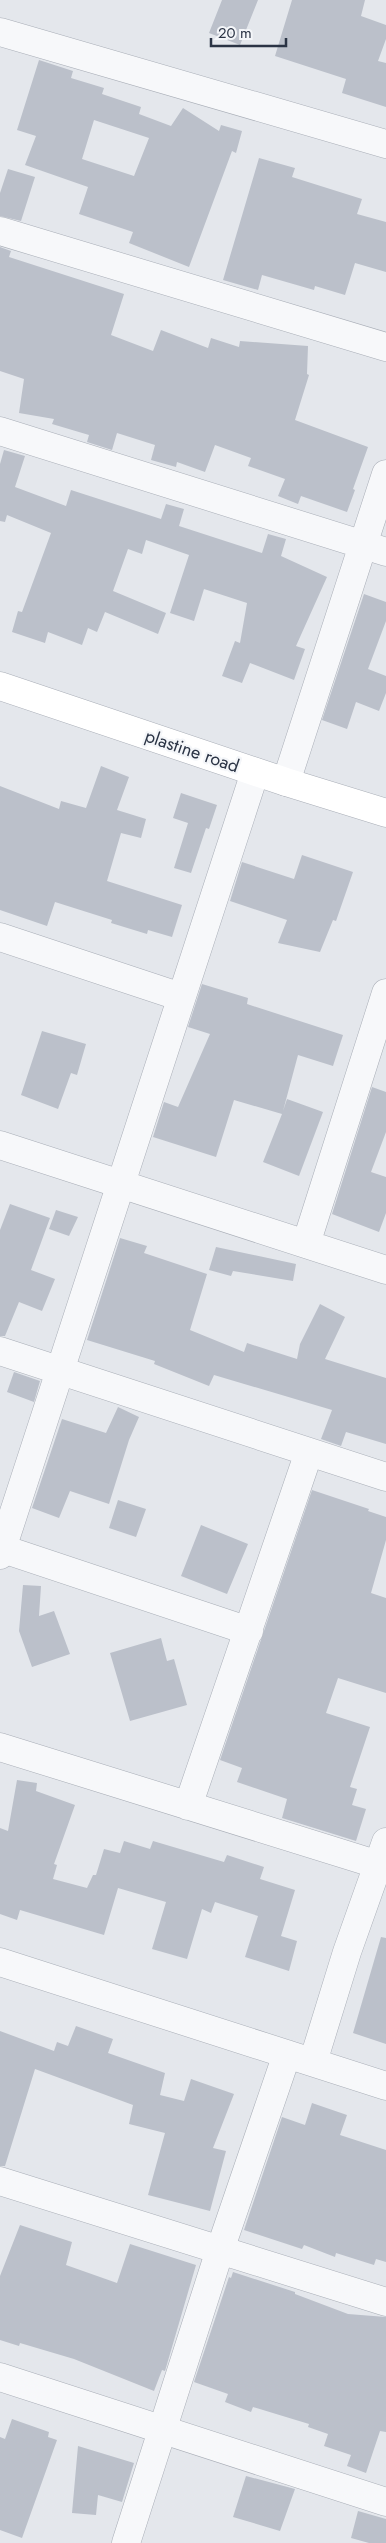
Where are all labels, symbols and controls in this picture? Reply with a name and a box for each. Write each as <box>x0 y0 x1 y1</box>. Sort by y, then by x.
scale bar <box>211 15 286 47</box>
text: 20 m <box>218 22 252 44</box>
street label: plastine road <box>141 723 243 779</box>

